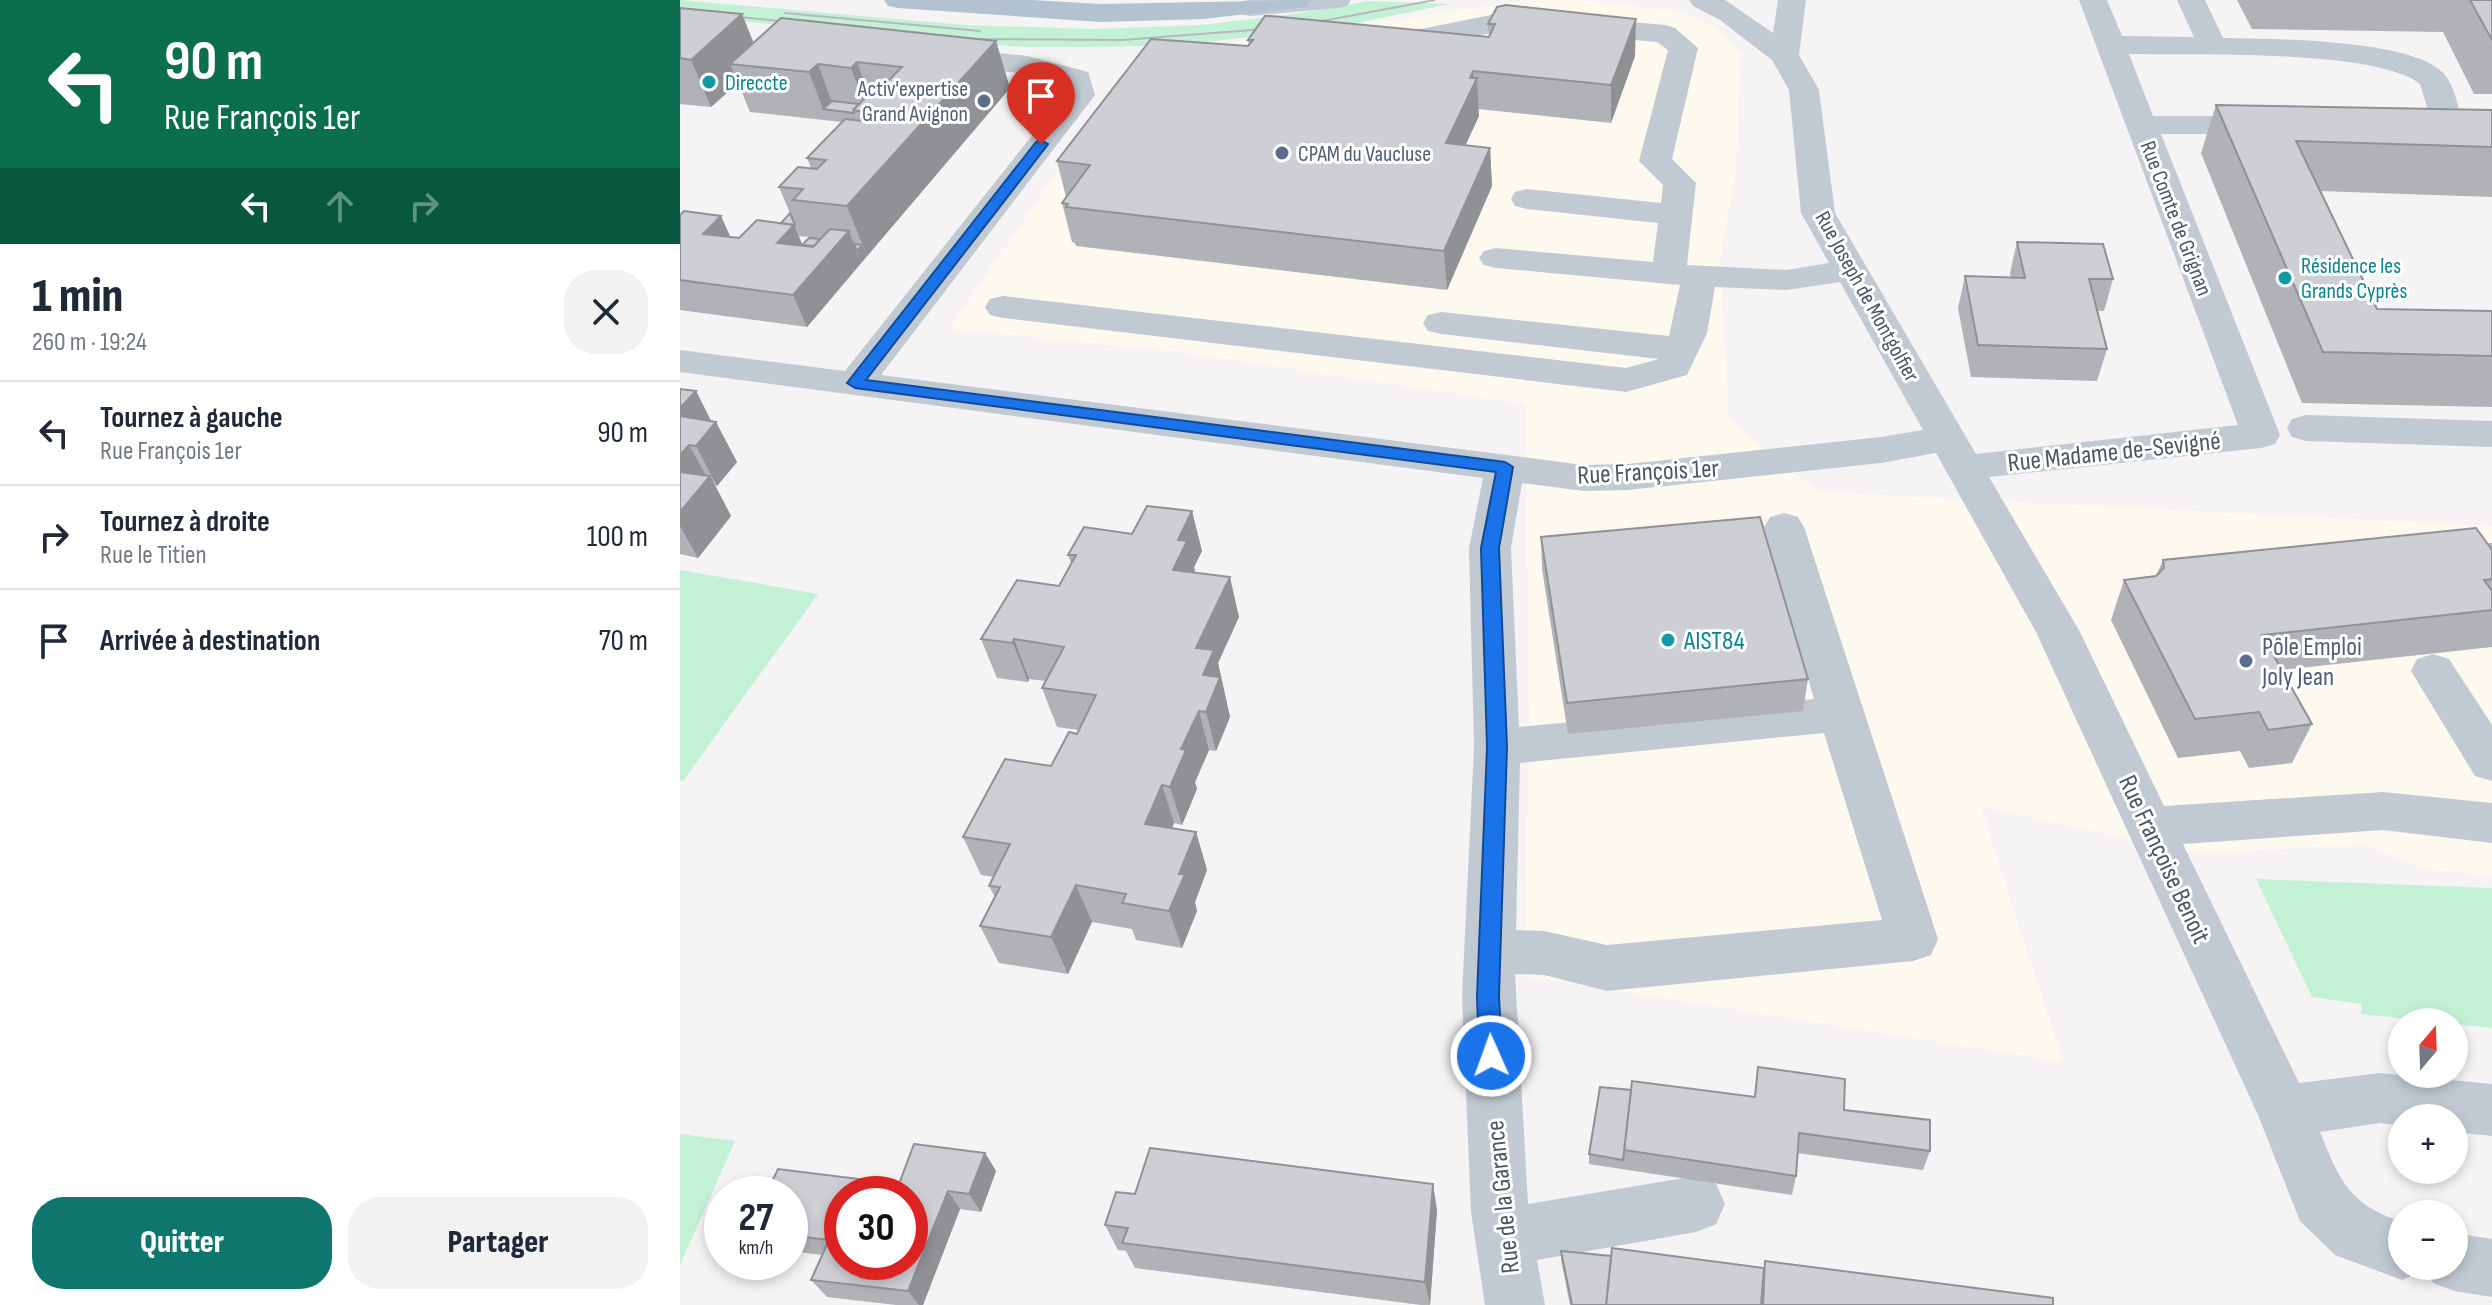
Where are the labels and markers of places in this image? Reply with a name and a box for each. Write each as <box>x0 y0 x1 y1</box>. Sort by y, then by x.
pin <box>1007 62 1075 144</box>
place label: Direccte <box>725 70 787 97</box>
marker: Direccte <box>700 73 718 91</box>
place label: Activ'expertise Grand Avignon <box>857 76 968 128</box>
marker: Activ'expertise Grand Avignon <box>975 92 993 110</box>
place label: CPAM du Vaucluse <box>1298 141 1431 168</box>
marker: CPAM du Vaucluse <box>1273 144 1291 162</box>
place label: Résidence les Grands Cyprès <box>2301 253 2407 305</box>
marker: Résidence les Grands Cyprès <box>2276 269 2294 287</box>
place label: AIST84 <box>1683 626 1745 657</box>
marker: AIST84 <box>1659 631 1677 649</box>
place label: Pôle Emploi Joly Jean <box>2261 632 2362 693</box>
marker: Pôle Emploi Joly Jean <box>2237 652 2255 670</box>

